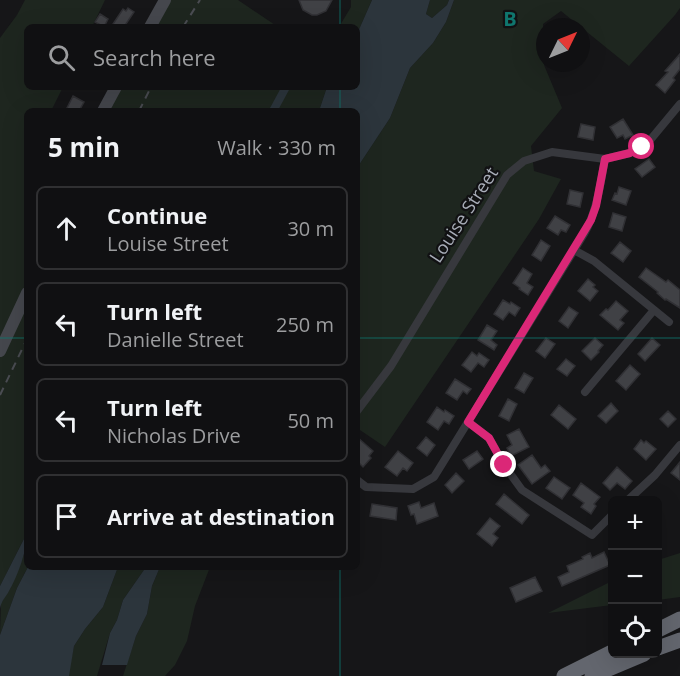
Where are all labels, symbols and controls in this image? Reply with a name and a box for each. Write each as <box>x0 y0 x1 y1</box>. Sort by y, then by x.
text: B <box>503 5 517 32</box>
north arrow <box>536 18 590 72</box>
search box <box>24 24 360 90</box>
icon: search <box>45 41 78 74</box>
text: Search here <box>93 42 216 72</box>
text: 5 min <box>48 129 120 165</box>
route start <box>628 133 654 159</box>
text: Walk · 330 m <box>217 134 336 161</box>
street label: Louise Street <box>423 162 503 267</box>
text: Continue <box>107 200 207 230</box>
icon: ahead <box>50 212 83 245</box>
text: 30 m <box>287 215 334 242</box>
text: Louise Street <box>107 230 229 257</box>
text: Turn left <box>107 296 202 326</box>
icon: left <box>50 308 83 341</box>
text: 250 m <box>276 311 334 338</box>
text: Danielle Street <box>107 326 244 353</box>
text: Turn left <box>107 392 202 422</box>
icon: left <box>50 404 83 437</box>
text: 50 m <box>287 407 334 434</box>
text: Nicholas Drive <box>107 422 241 449</box>
route end <box>490 451 516 477</box>
map controls <box>608 496 662 658</box>
button: + <box>608 496 662 550</box>
icon: arrive <box>50 500 83 533</box>
text: Arrive at destination <box>107 501 335 531</box>
button: − <box>608 550 662 604</box>
button: locate <box>608 604 662 658</box>

